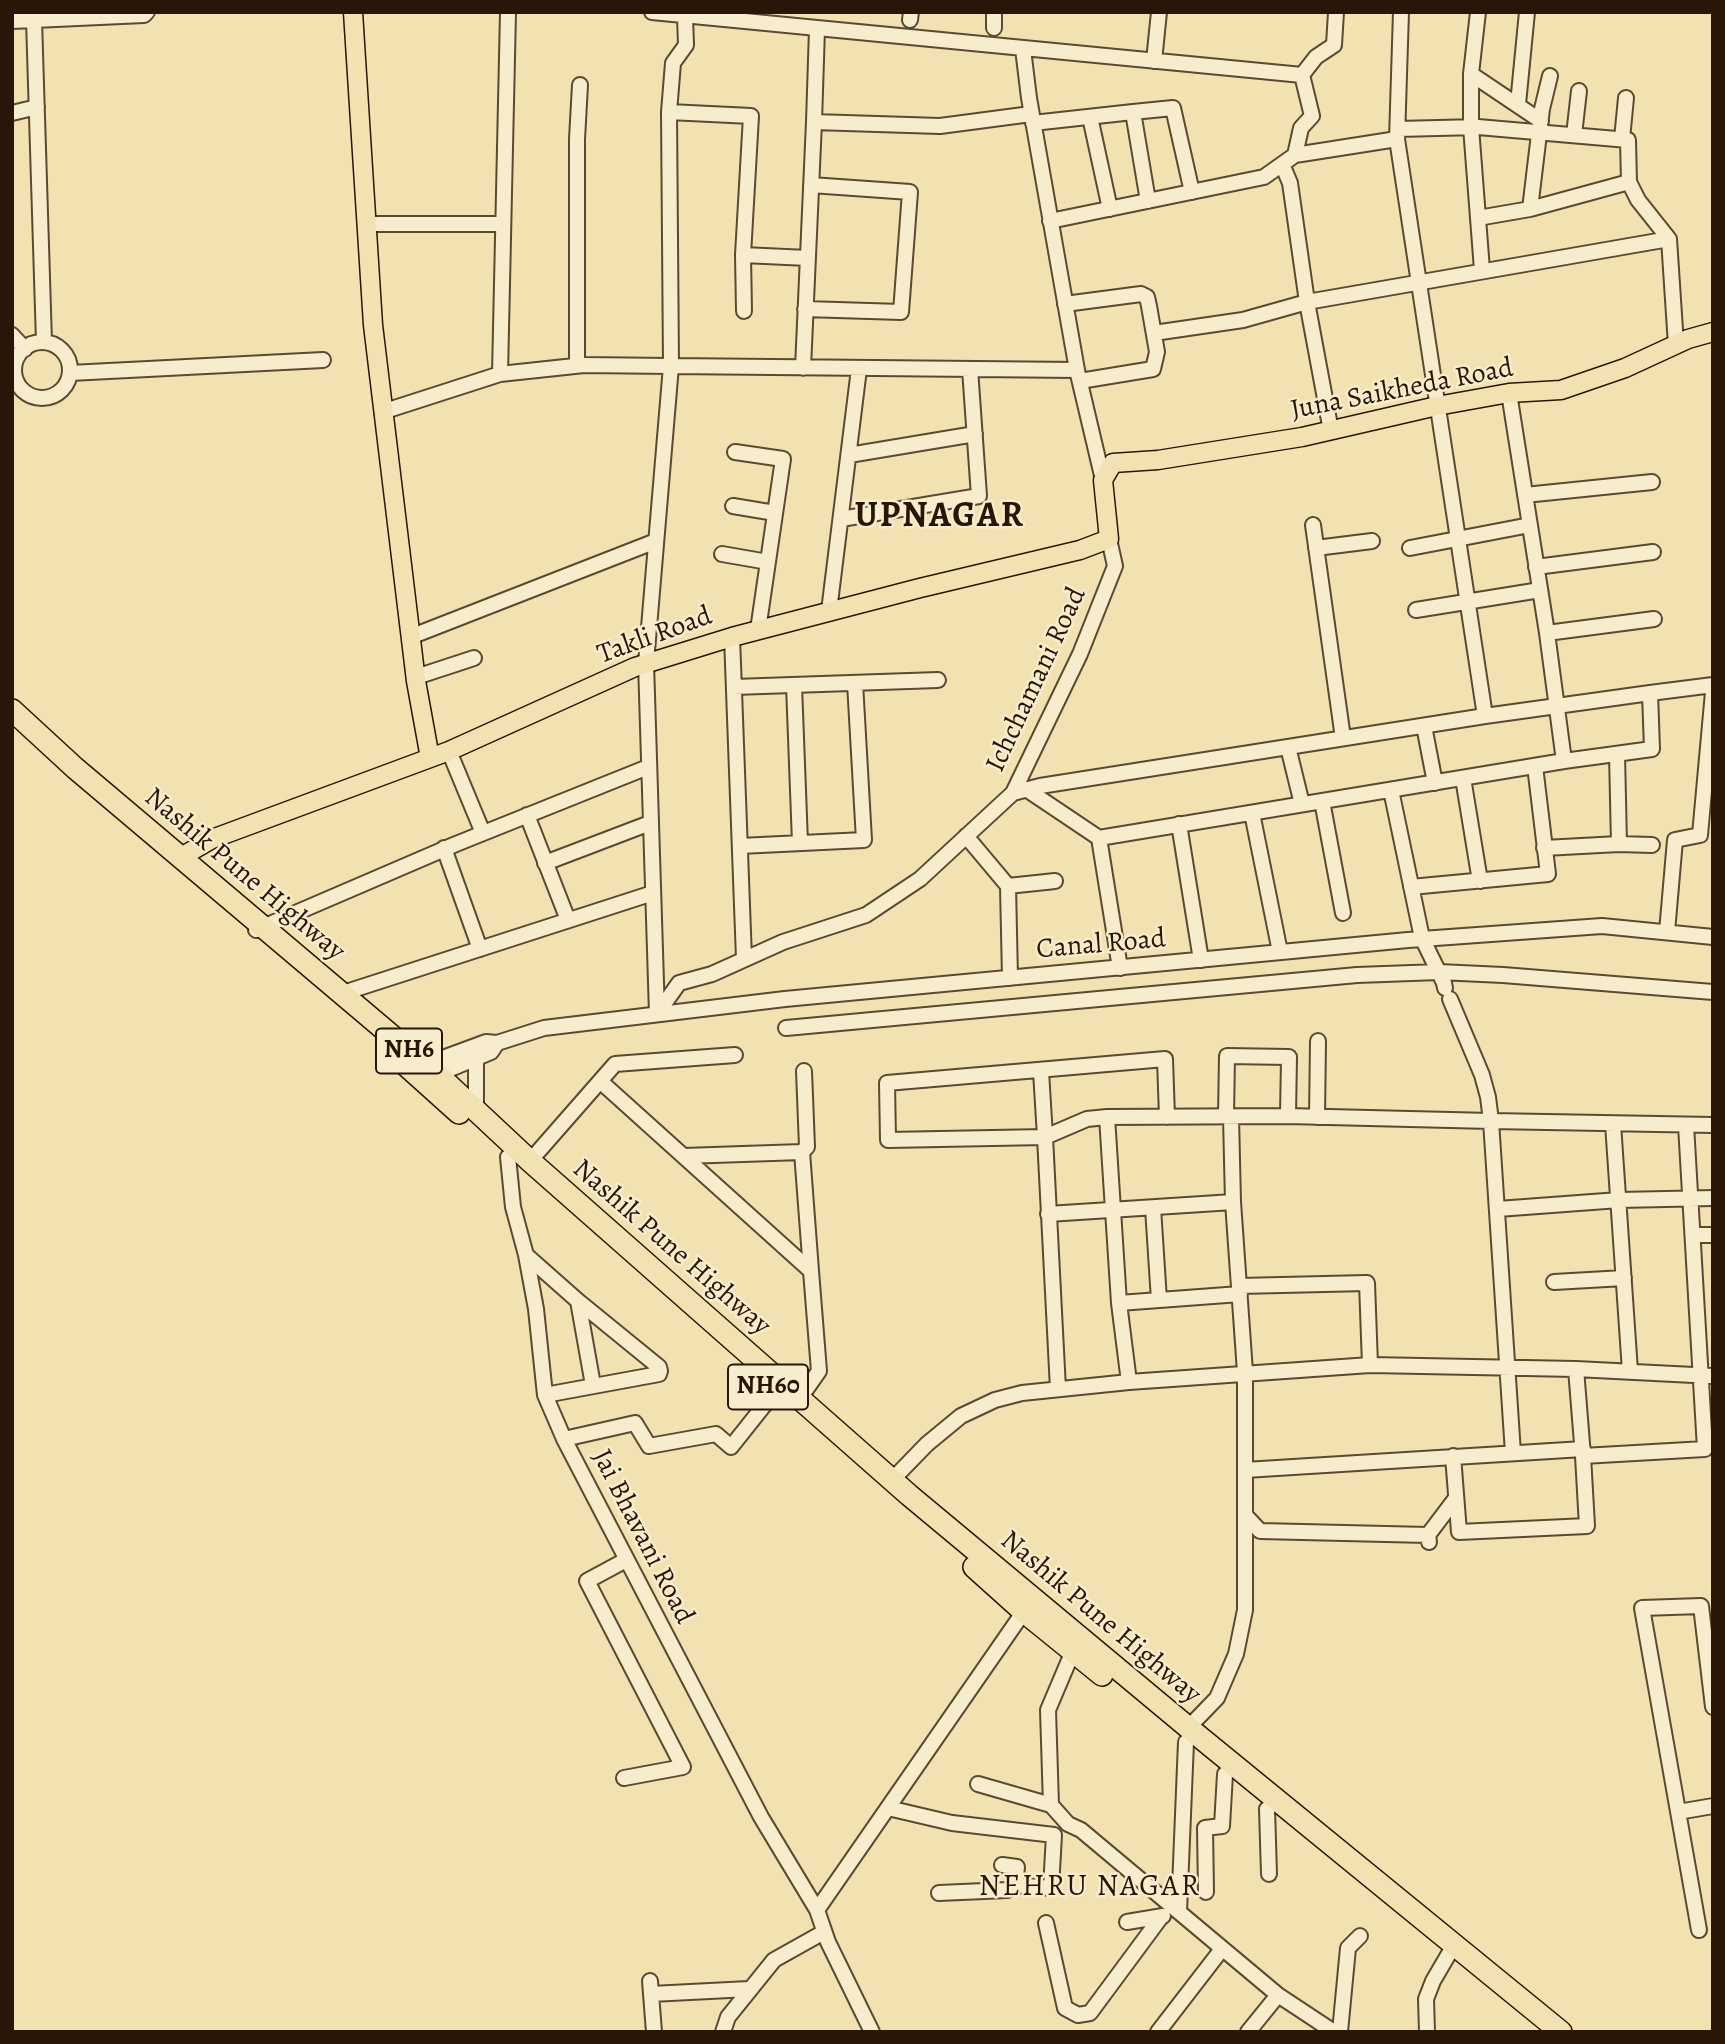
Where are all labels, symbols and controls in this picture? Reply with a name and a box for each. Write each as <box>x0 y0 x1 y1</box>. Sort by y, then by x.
street label: Juna Saikheda Road <box>1288 352 1516 428</box>
district label: UPNAGAR <box>856 496 1024 538</box>
street label: Ichchamani Road <box>980 582 1094 778</box>
street label: Takli Road <box>593 600 717 672</box>
street label: Nashik Pune Highway <box>137 781 351 969</box>
street label: Canal Road <box>1035 923 1167 967</box>
road number: NH6 <box>376 1028 442 1074</box>
street label: Nashik Pune Highway <box>565 1153 777 1343</box>
road number: NH60 <box>728 1364 808 1410</box>
street label: Jai Bhavani Road <box>584 1444 700 1630</box>
street label: Nashik Pune Highway <box>993 1524 1207 1712</box>
district label: NEHRU NAGAR <box>980 1870 1200 1906</box>

